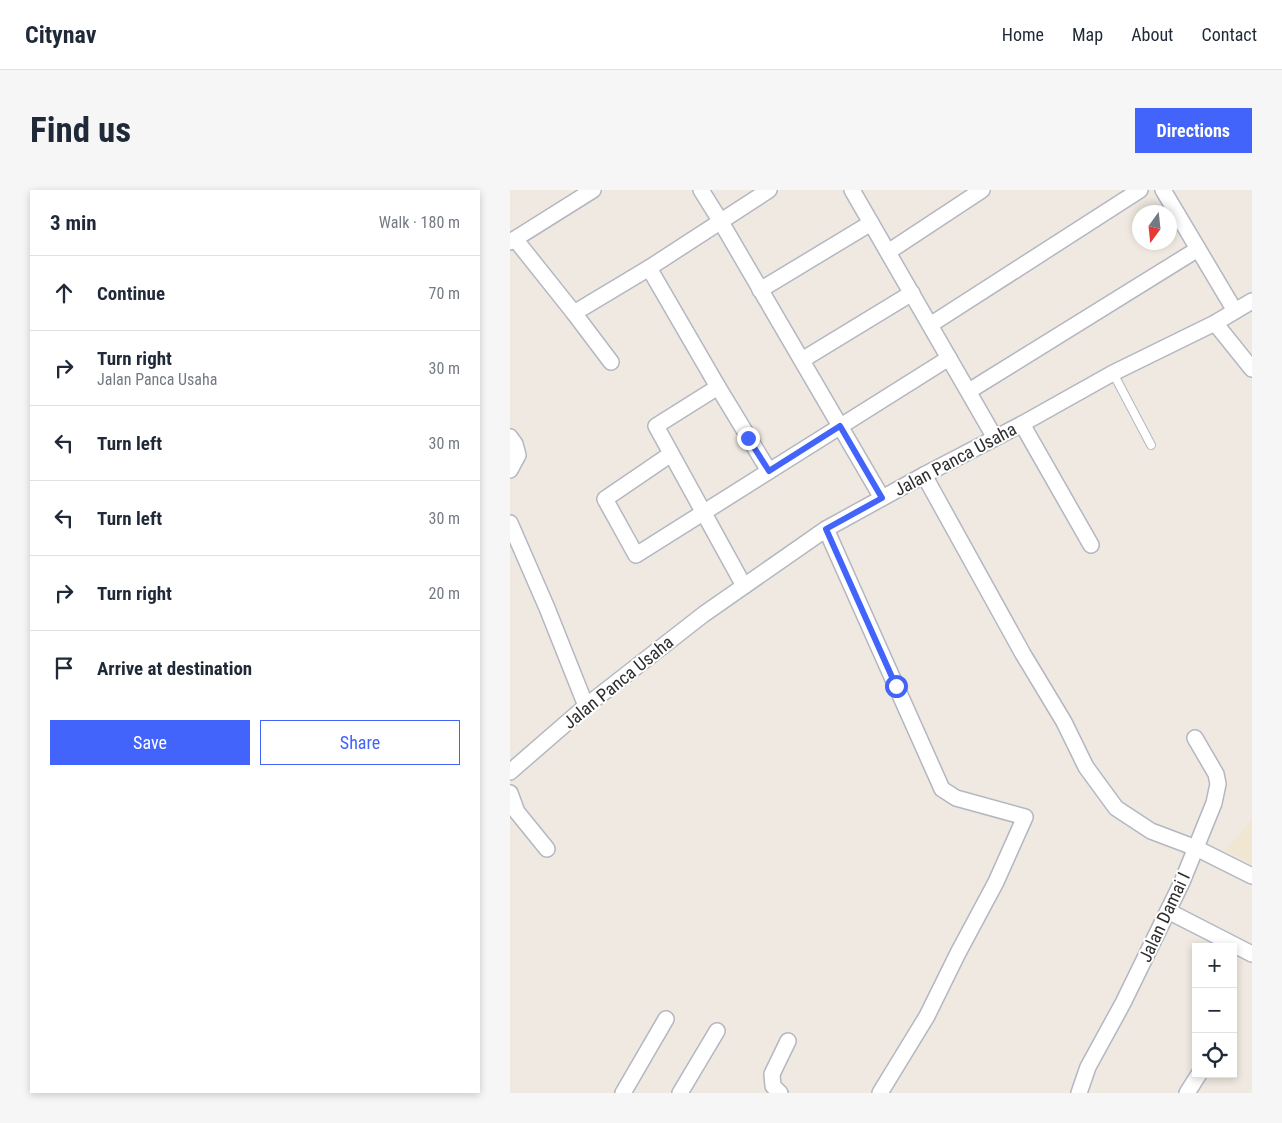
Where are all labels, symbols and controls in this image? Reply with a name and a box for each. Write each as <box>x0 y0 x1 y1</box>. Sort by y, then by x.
text: Citynav <box>25 21 96 49</box>
text: Home <box>1002 24 1044 45</box>
text: Map <box>1072 24 1103 45</box>
text: About <box>1131 24 1173 45</box>
text: Contact <box>1201 24 1257 45</box>
button: Directions <box>1135 108 1252 153</box>
text: Find us <box>30 110 131 151</box>
north arrow <box>1132 205 1177 250</box>
text: 3 min <box>50 211 97 235</box>
text: Walk · 180 m <box>379 213 460 232</box>
icon: ahead <box>50 279 78 307</box>
text: Continue <box>97 282 165 305</box>
text: 70 m <box>428 284 460 303</box>
text: Turn right <box>97 347 172 370</box>
icon: right <box>50 354 78 382</box>
text: 30 m <box>428 359 460 378</box>
text: Jalan Panca Usaha <box>97 370 217 389</box>
street label: Jalan Panca Usaha <box>890 418 1020 500</box>
route end <box>737 427 760 450</box>
icon: left <box>50 429 78 457</box>
text: Turn left <box>97 432 162 455</box>
text: 30 m <box>428 434 460 453</box>
icon: left <box>50 504 78 532</box>
text: Turn left <box>97 507 162 530</box>
text: 30 m <box>428 509 460 528</box>
icon: right <box>50 579 78 607</box>
text: Turn right <box>97 582 172 605</box>
text: 20 m <box>428 584 460 603</box>
street label: Jalan Panca Usaha <box>559 631 677 733</box>
icon: arrive <box>50 654 78 682</box>
text: Arrive at destination <box>97 657 252 680</box>
route start <box>885 675 908 698</box>
button: Save <box>50 720 250 765</box>
button: Share <box>260 720 460 765</box>
street label: Jalan Damai I <box>1134 869 1194 965</box>
map controls <box>1192 943 1237 1078</box>
button: + <box>1192 943 1237 988</box>
button: − <box>1192 988 1237 1033</box>
button: locate <box>1192 1033 1237 1078</box>

